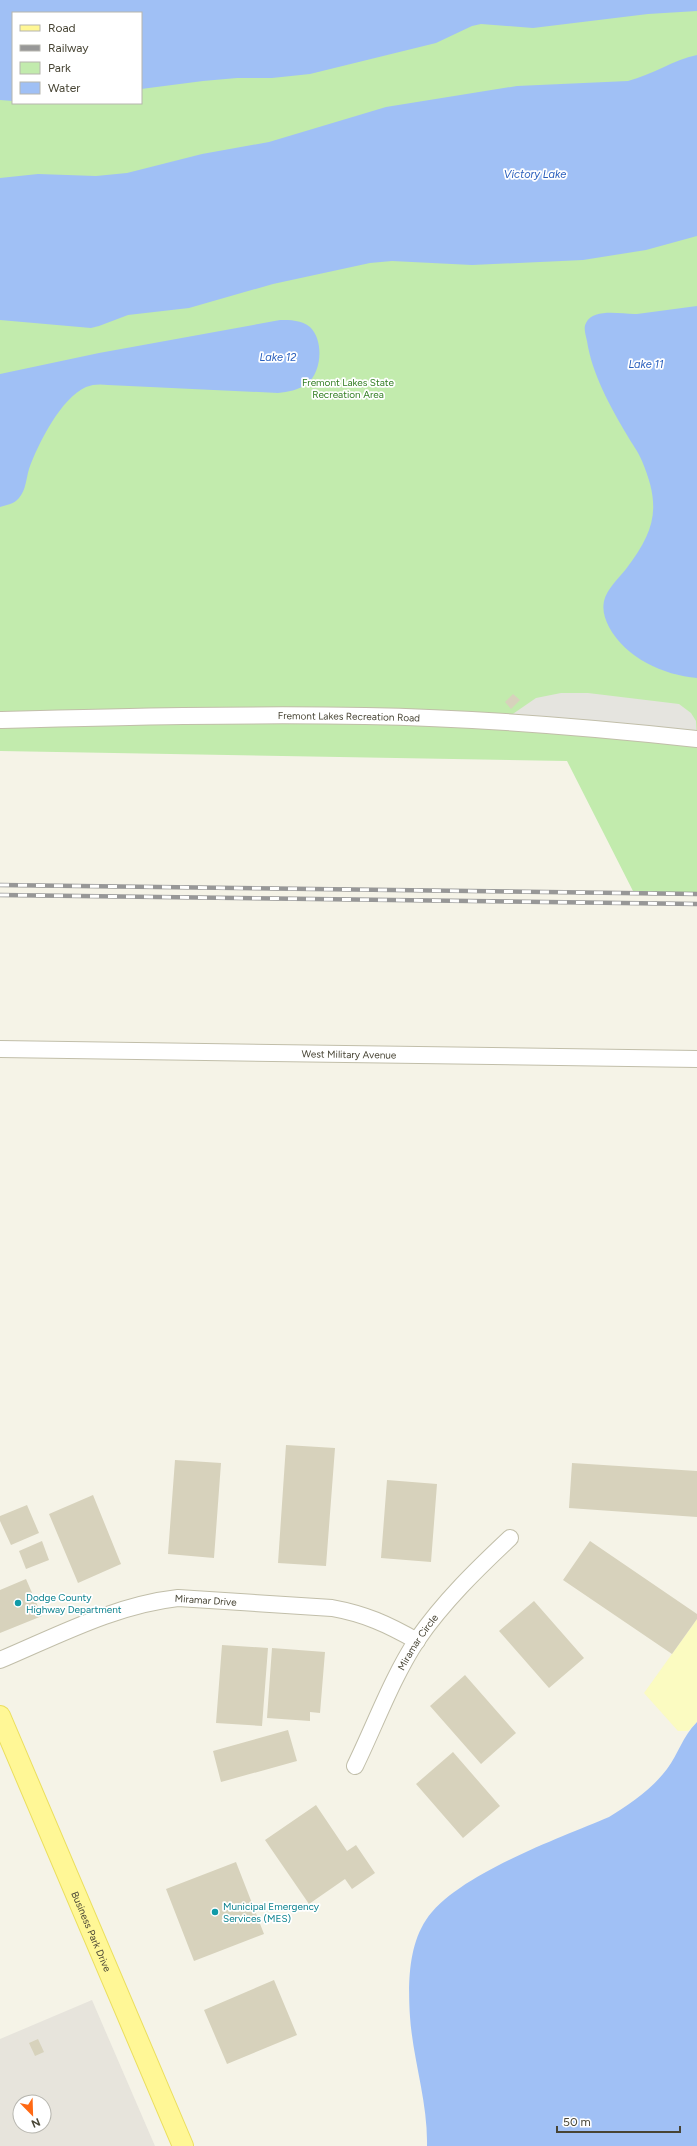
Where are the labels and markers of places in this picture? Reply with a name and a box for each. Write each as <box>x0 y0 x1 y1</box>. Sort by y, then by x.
place label: Dodge County Highway Department <box>26 1591 122 1616</box>
marker: Dodge County Highway Department <box>13 1598 23 1608</box>
place label: Municipal Emergency Services (MES) <box>223 1900 320 1925</box>
marker: Municipal Emergency Services (MES) <box>210 1907 220 1917</box>

